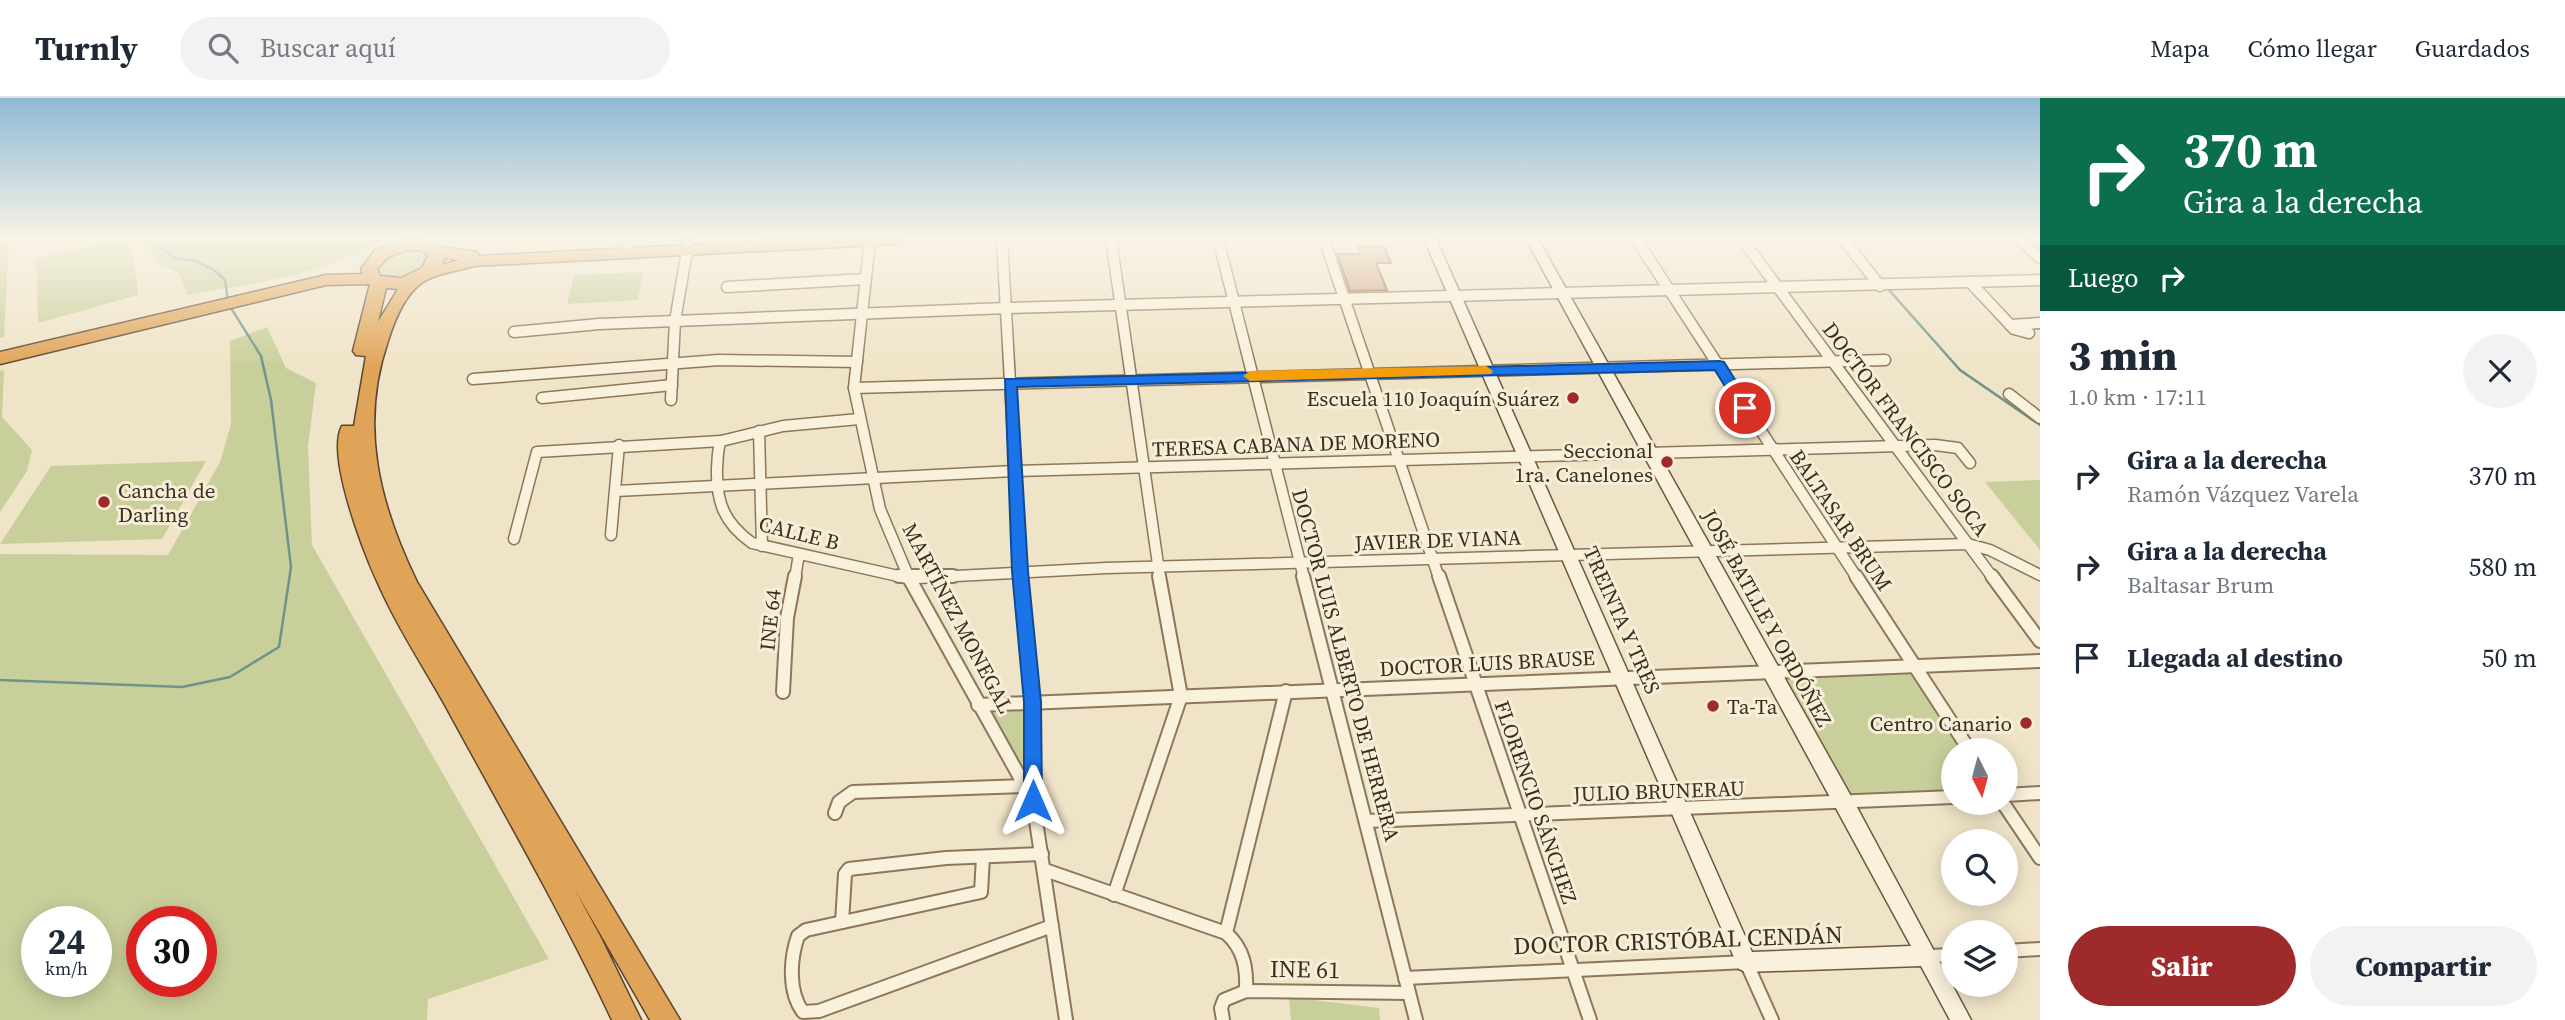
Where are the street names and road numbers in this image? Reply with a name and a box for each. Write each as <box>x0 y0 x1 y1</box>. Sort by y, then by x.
street label: DOCTOR FRANCISCO SOCA <box>1816 316 1996 542</box>
street label: TERESA CABANA DE MORENO <box>1151 424 1441 464</box>
street label: BALTASAR BRUM <box>1783 444 1899 596</box>
street label: DOCTOR LUIS ALBERTO DE HERRERA <box>1285 486 1407 845</box>
street label: JOSÉ BATLLE Y ORDÓÑEZ <box>1695 503 1839 732</box>
street label: CALLE B <box>756 509 842 557</box>
street label: MARTÍNEZ MONEGAL <box>896 518 1020 718</box>
street label: JAVIER DE VIANA <box>1353 523 1522 557</box>
street label: TREINTA Y TRES <box>1577 542 1667 698</box>
street label: INE 64 <box>752 587 788 652</box>
street label: DOCTOR LUIS BRAUSE <box>1379 643 1595 683</box>
street label: FLORENCIO SÁNCHEZ <box>1488 697 1585 908</box>
street label: JULIO BRUNERAU <box>1571 774 1746 809</box>
street label: DOCTOR CRISTÓBAL CENDÁN <box>1513 918 1843 962</box>
street label: INE 61 <box>1270 952 1340 986</box>

